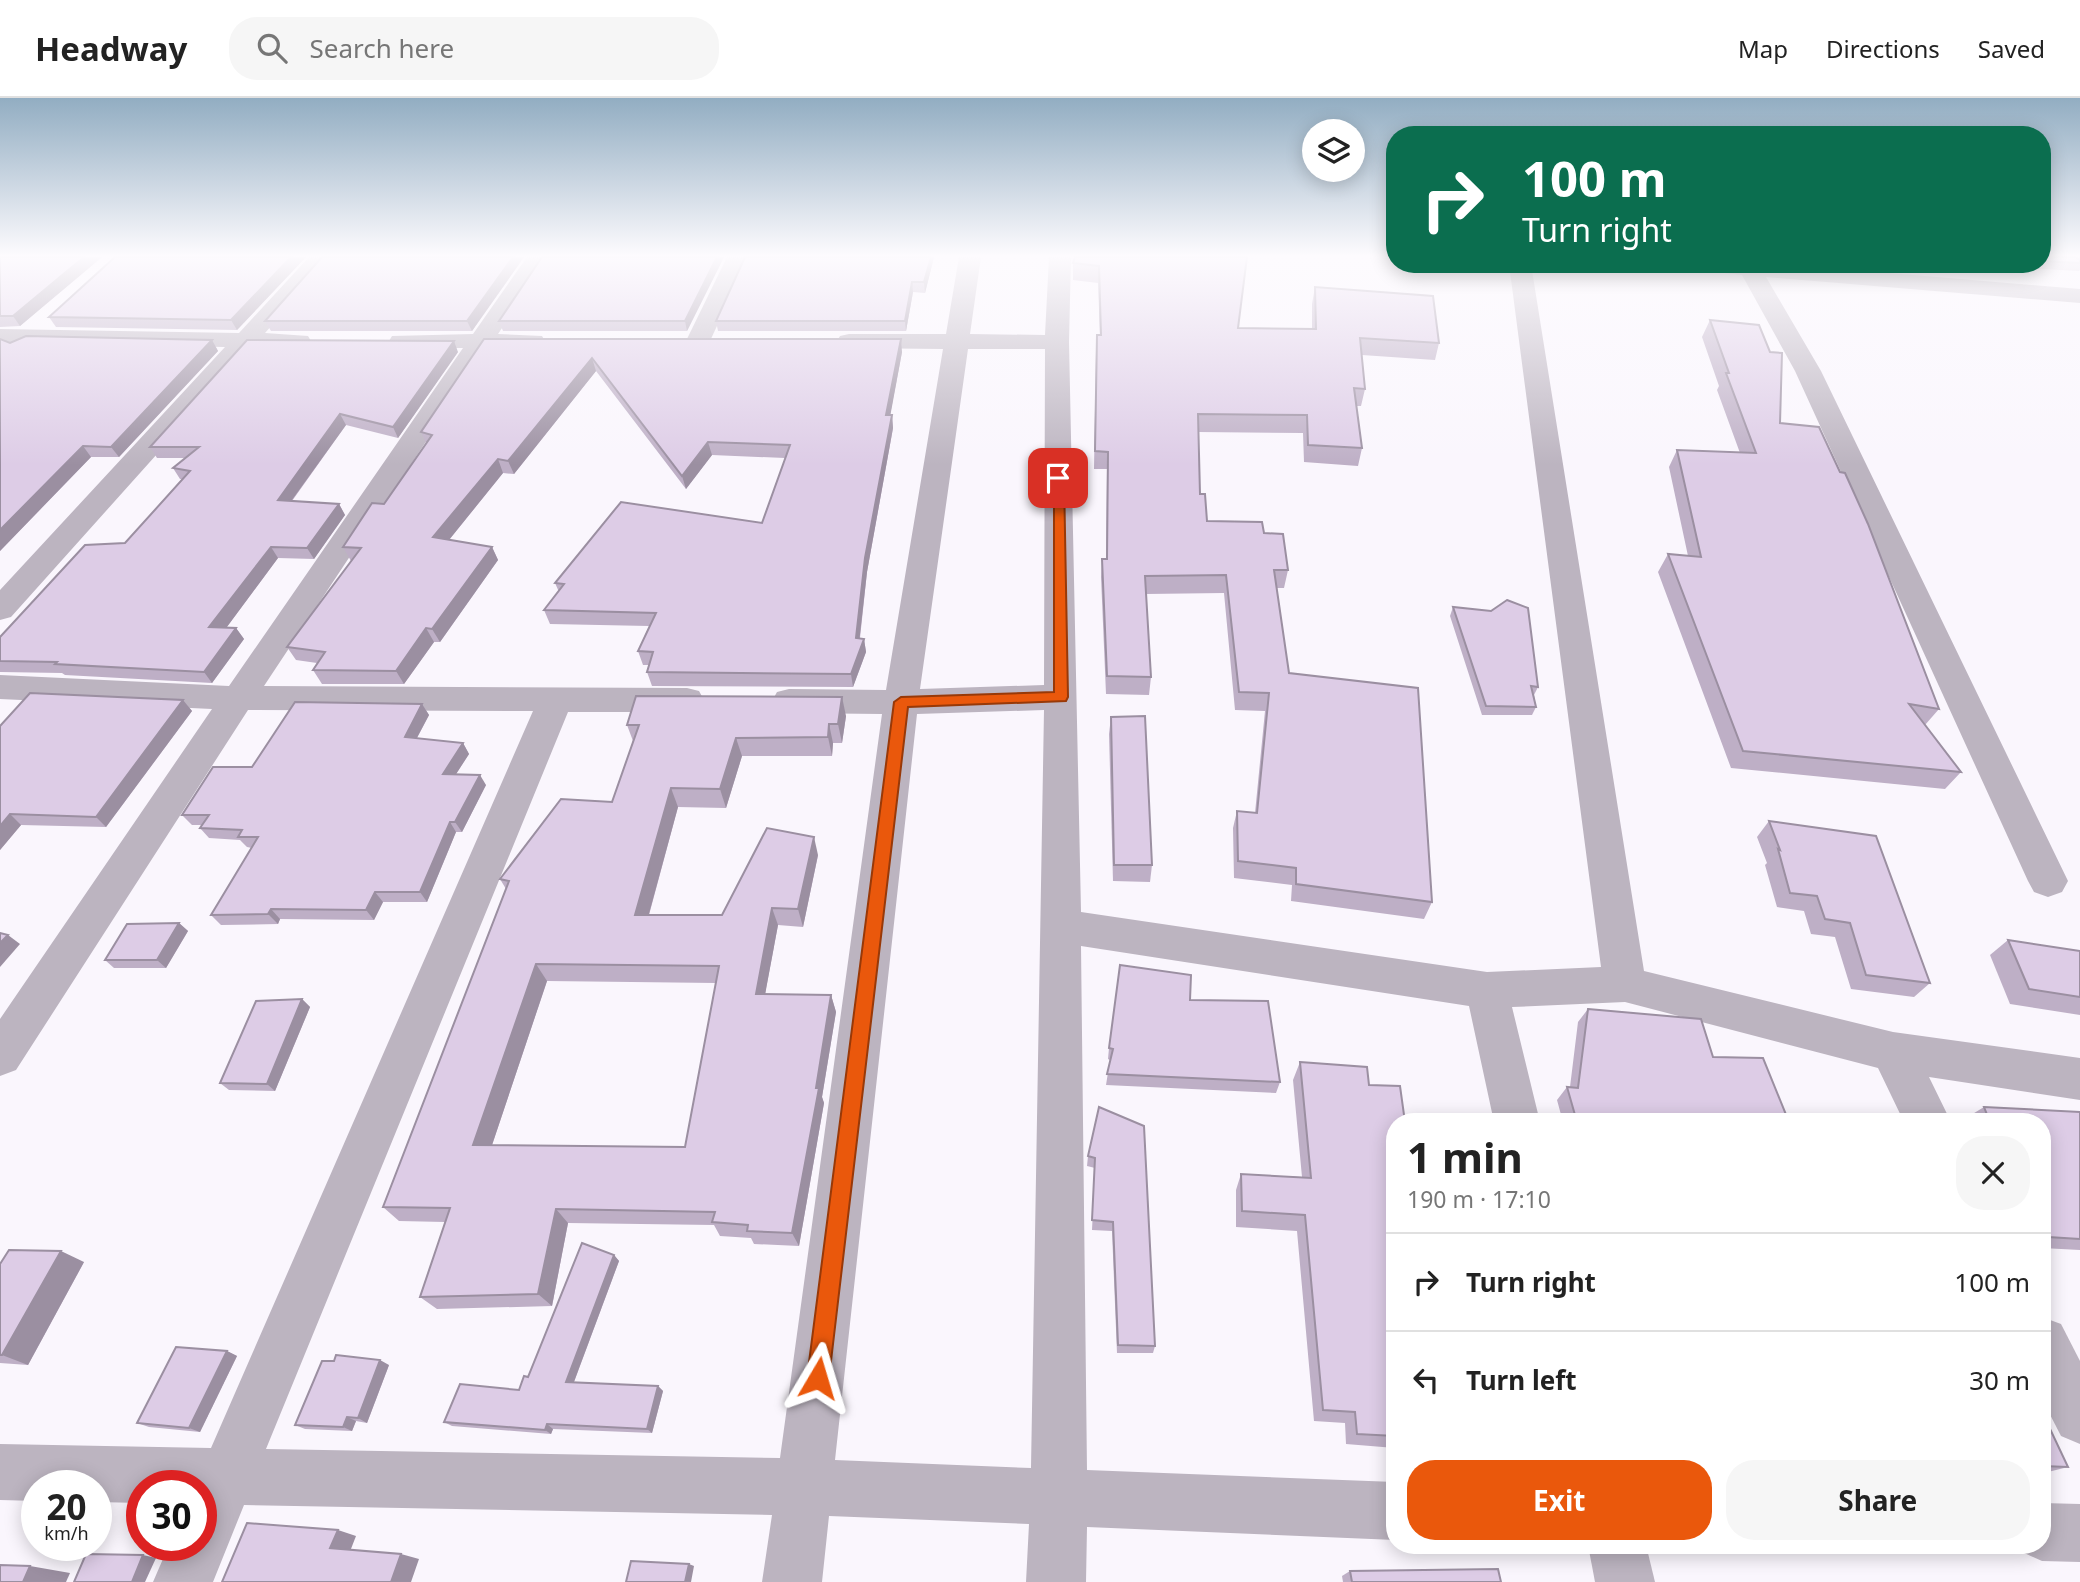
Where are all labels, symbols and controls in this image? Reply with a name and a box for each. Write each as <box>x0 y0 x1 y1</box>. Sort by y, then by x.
search box <box>229 17 719 80</box>
text: Headway <box>35 26 187 71</box>
icon: search <box>253 29 291 67</box>
text: Search here <box>309 30 454 66</box>
text: Map <box>1738 32 1788 65</box>
text: Directions <box>1826 32 1940 65</box>
text: Saved <box>1978 32 2045 65</box>
map controls <box>1302 119 1365 182</box>
button: layers <box>1302 119 1365 182</box>
text: 100 m <box>1522 145 1667 211</box>
icon: right <box>1407 154 1498 245</box>
text: Turn right <box>1522 208 1672 251</box>
pin <box>1028 448 1088 508</box>
icon: arrive <box>1039 459 1077 497</box>
text: 1 min <box>1407 1128 1523 1185</box>
button: close <box>1956 1136 2030 1210</box>
text: 190 m · 17:10 <box>1407 1183 1551 1215</box>
icon: right <box>1407 1263 1445 1301</box>
text: Turn right <box>1466 1264 1596 1300</box>
text: 100 m <box>1954 1264 2030 1300</box>
position arrow <box>781 1341 855 1415</box>
icon: left <box>1407 1361 1445 1399</box>
text: Turn left <box>1466 1362 1577 1398</box>
text: 30 m <box>1969 1362 2030 1398</box>
button: Exit <box>1407 1460 1712 1540</box>
button: Share <box>1726 1460 2030 1540</box>
speed limit sign: 30 <box>126 1470 217 1561</box>
text: 20 <box>46 1483 87 1530</box>
text: km/h <box>44 1521 89 1545</box>

